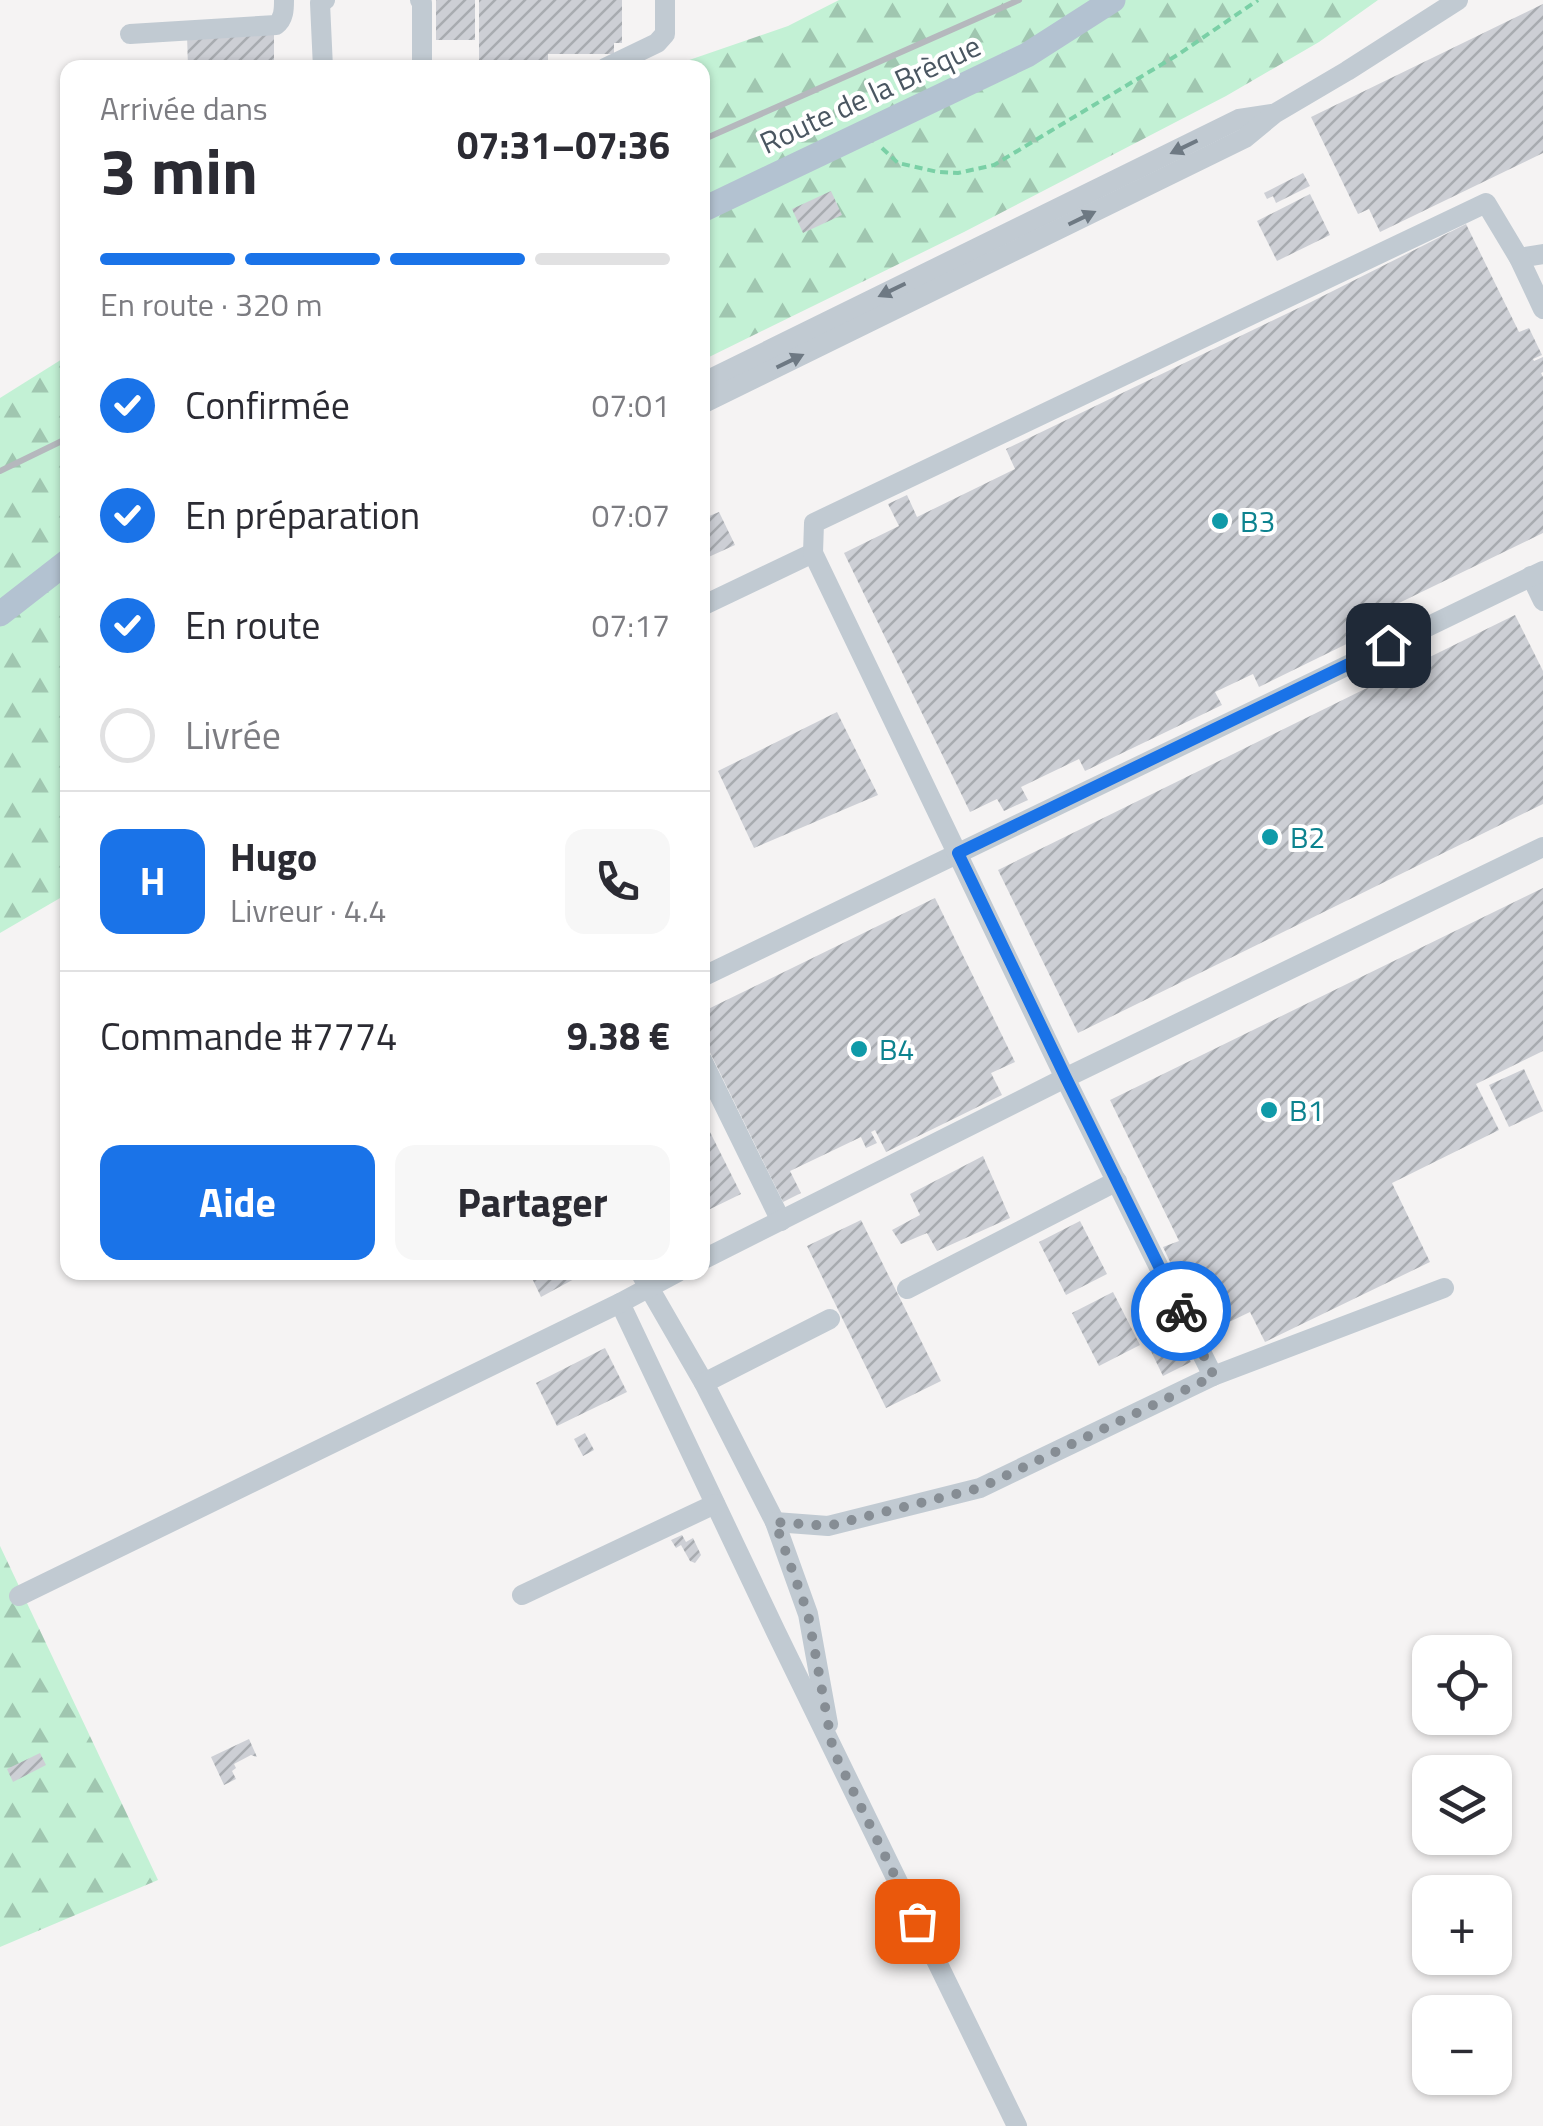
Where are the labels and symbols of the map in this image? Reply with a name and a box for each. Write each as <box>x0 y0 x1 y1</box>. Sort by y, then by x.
street label: Route de la Brèque <box>752 23 988 165</box>
one-way arrow <box>1169 138 1198 155</box>
one-way arrow <box>1068 210 1097 227</box>
one-way arrow <box>877 281 906 298</box>
one-way arrow <box>776 353 805 370</box>
place label: B3 <box>1240 498 1275 544</box>
marker: B3 <box>1209 510 1231 532</box>
pin <box>1346 603 1431 688</box>
place label: B2 <box>1290 814 1325 860</box>
marker: B2 <box>1259 826 1281 848</box>
place label: B4 <box>879 1026 914 1072</box>
marker: B4 <box>848 1038 870 1060</box>
place label: B1 <box>1289 1087 1324 1133</box>
marker: B1 <box>1258 1099 1280 1121</box>
courier <box>1131 1261 1231 1361</box>
pin <box>875 1879 960 1964</box>

